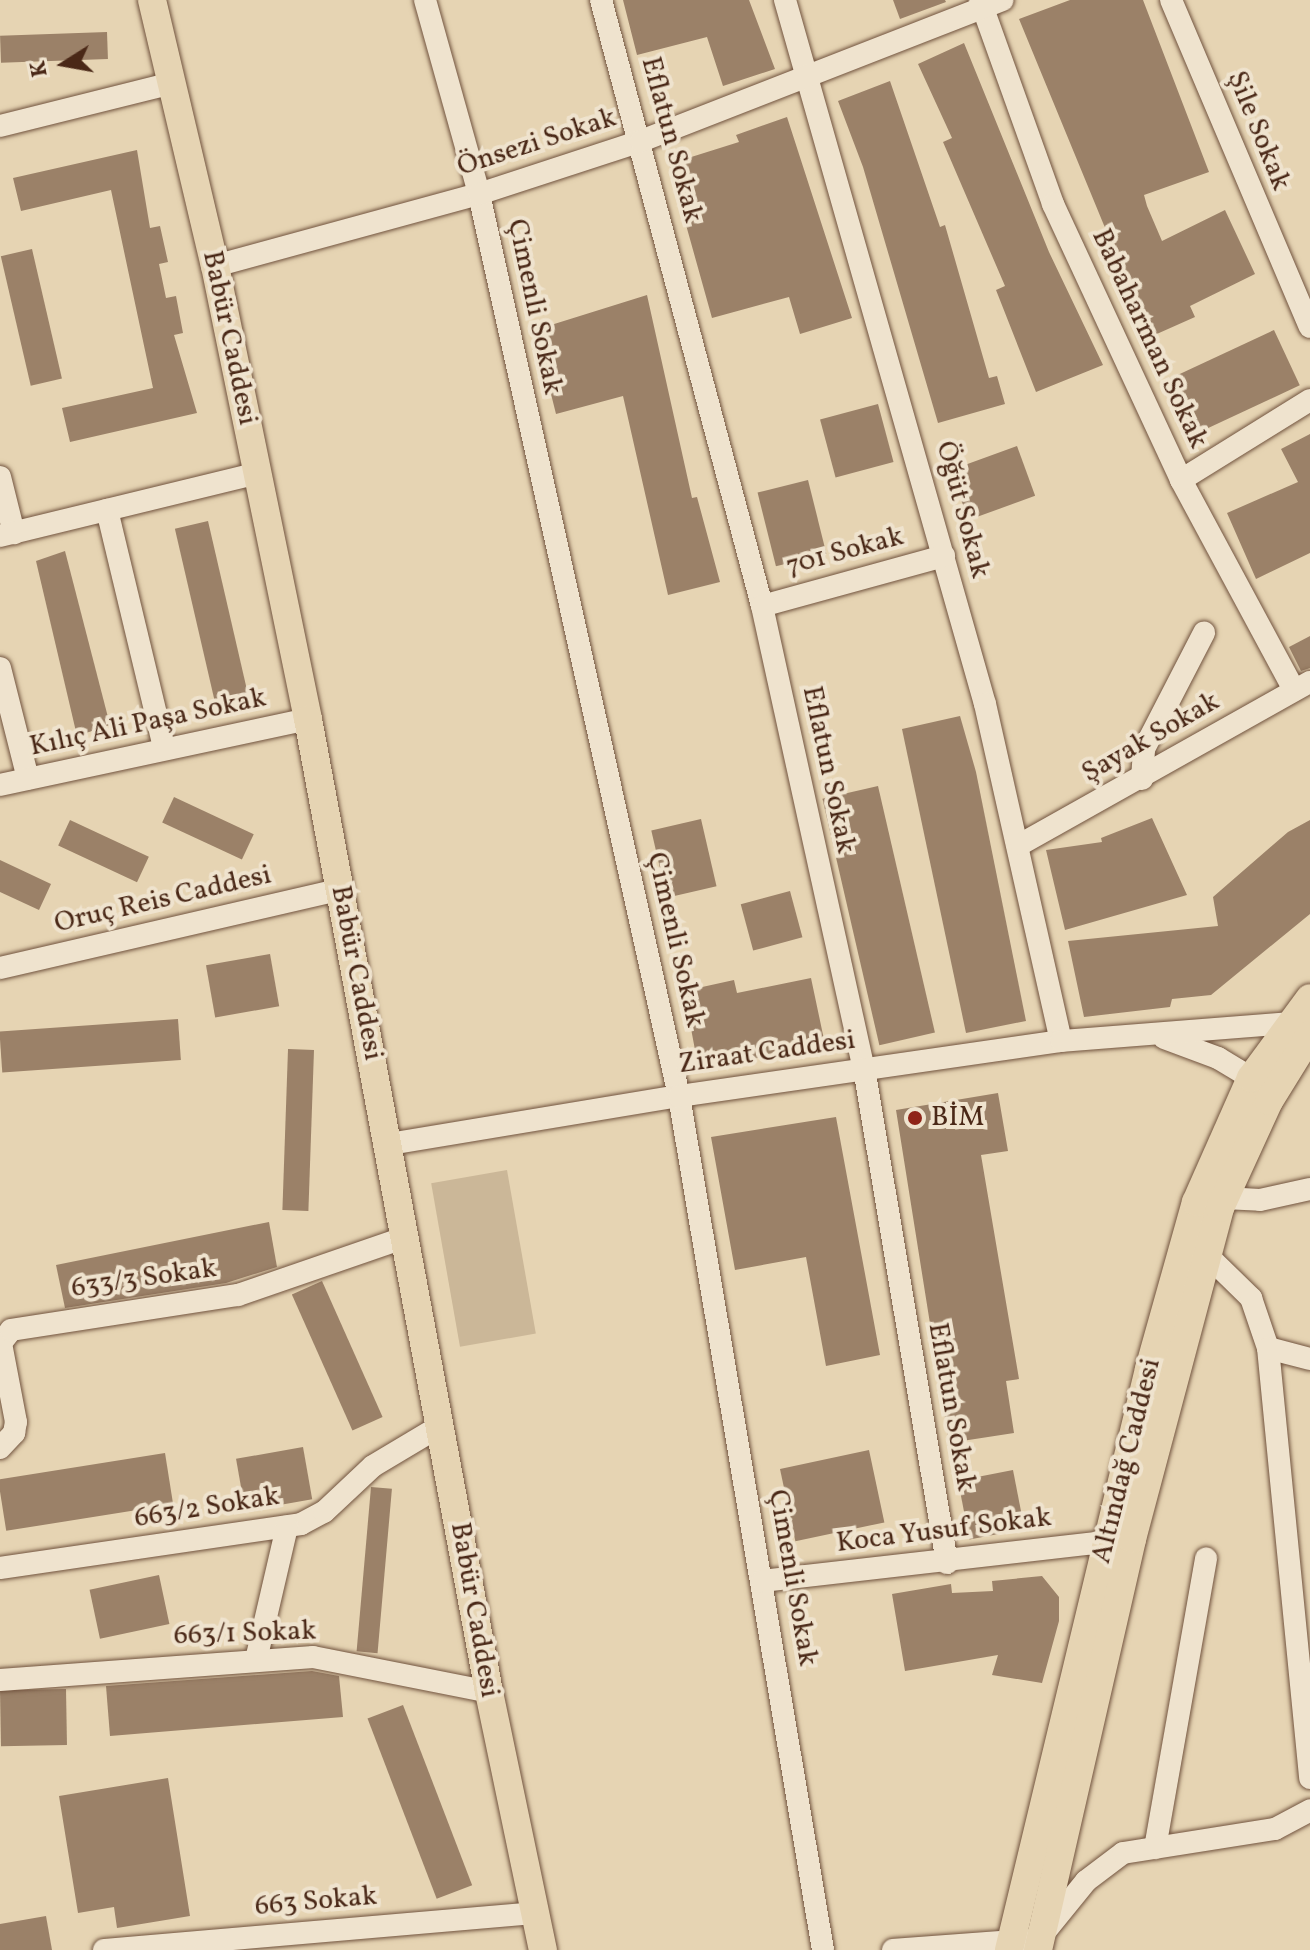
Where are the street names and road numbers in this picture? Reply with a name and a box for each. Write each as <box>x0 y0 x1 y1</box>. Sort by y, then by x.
street label: Eflatun Sokak <box>633 53 709 227</box>
street label: Şile Sokak <box>1219 66 1297 196</box>
street label: Önsezi Sokak <box>453 102 621 184</box>
street label: Çimenli Sokak <box>499 216 569 398</box>
street label: Babaharman Sokak <box>1083 224 1215 454</box>
street label: Babür Caddesi <box>194 248 264 428</box>
street label: Öğüt Sokak <box>928 438 996 582</box>
street label: 701 Sokak <box>783 520 907 584</box>
street label: Kılıç Ali Paşa Sokak <box>27 682 269 764</box>
street label: Eflatun Sokak <box>794 683 862 857</box>
street label: Şayak Sokak <box>1076 685 1226 791</box>
street label: Çimenli Sokak <box>639 849 711 1031</box>
street label: Oruç Reis Caddesi <box>51 859 275 941</box>
street label: Babür Caddesi <box>323 883 389 1063</box>
street label: Ziraat Caddesi <box>676 1024 858 1082</box>
street label: 633/3 Sokak <box>69 1252 219 1306</box>
street label: Eflatun Sokak <box>920 1320 982 1494</box>
street label: Altındağ Caddesi <box>1085 1355 1169 1567</box>
street label: 663/2 Sokak <box>132 1480 282 1536</box>
street label: Çimenli Sokak <box>760 1487 824 1669</box>
street label: Koca Yusuf Sokak <box>836 1501 1052 1561</box>
street label: Babür Caddesi <box>442 1520 506 1700</box>
street label: 663/1 Sokak <box>173 1615 317 1653</box>
street label: 663 Sokak <box>254 1880 378 1924</box>

